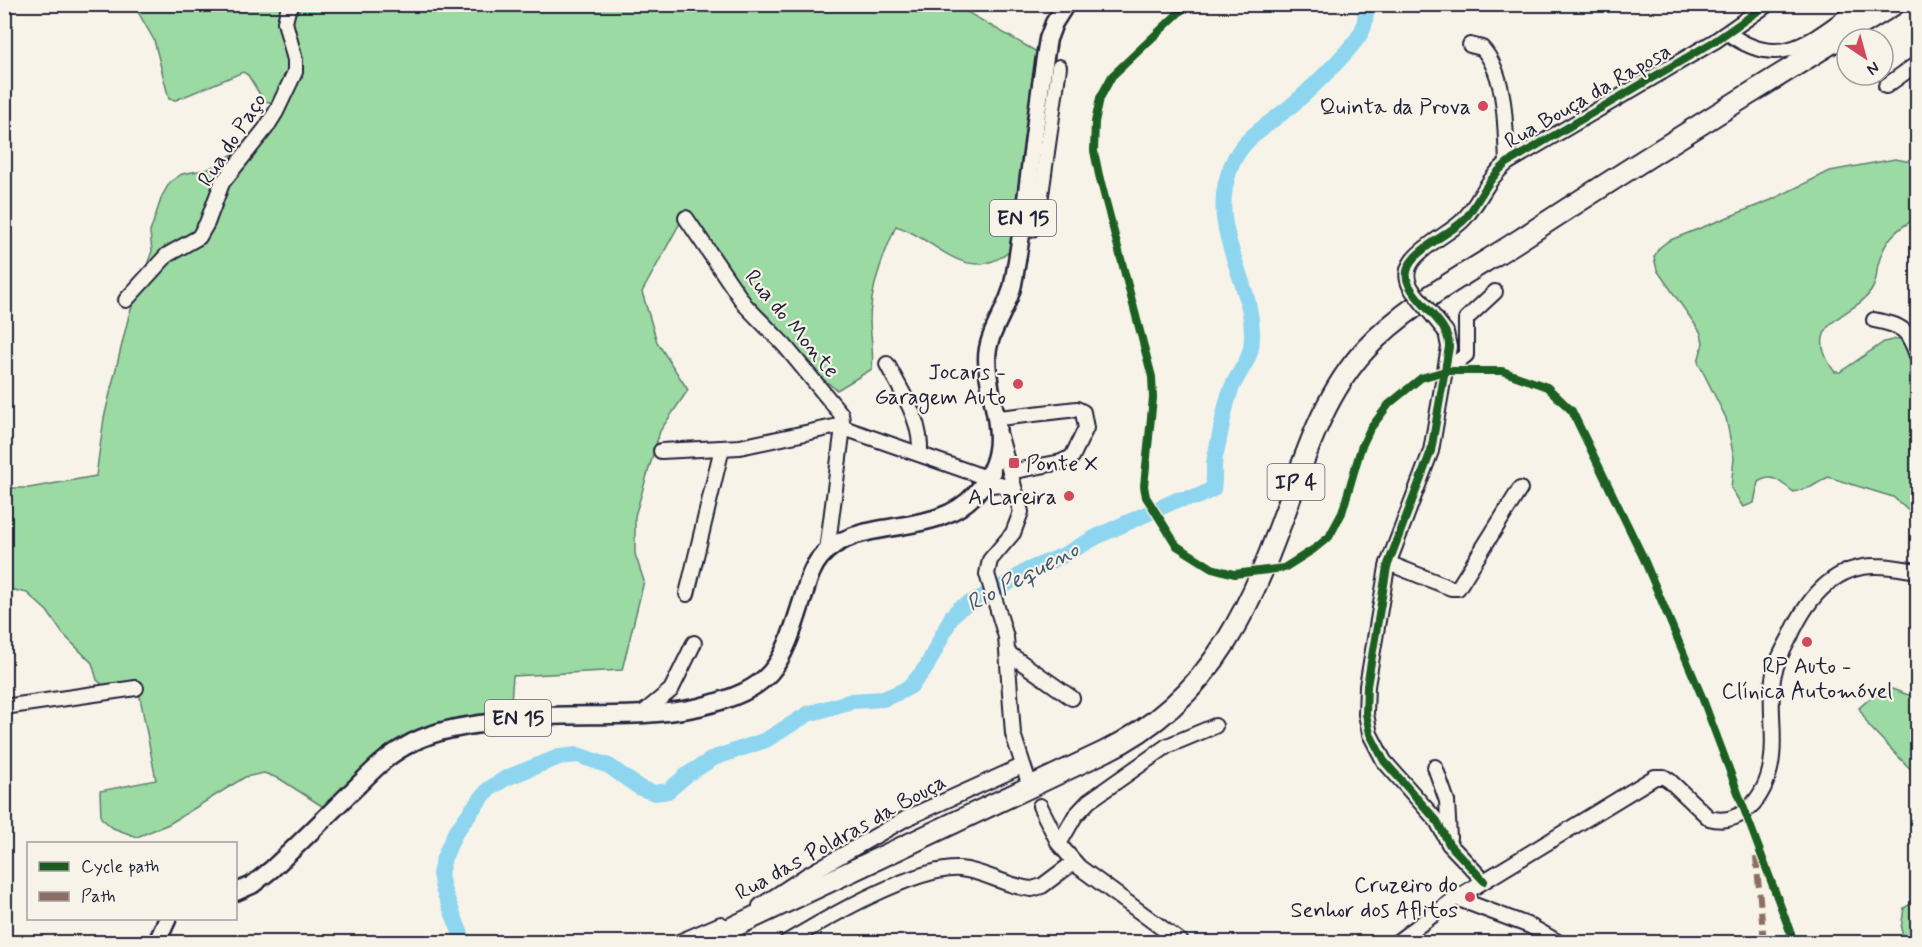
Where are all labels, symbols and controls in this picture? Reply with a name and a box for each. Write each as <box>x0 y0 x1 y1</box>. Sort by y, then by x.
north arrow <box>1835 27 1895 87</box>
street label: Rua Bouça da Raposa <box>1500 38 1676 156</box>
text: N <box>1862 56 1883 80</box>
street label: Rua do Paço <box>192 88 273 192</box>
place label: Quinta da Prova <box>1320 94 1471 122</box>
marker: Quinta da Prova <box>1476 99 1490 113</box>
road number: EN 15 <box>990 200 1056 236</box>
street label: Rua do Monte <box>738 264 845 384</box>
place label: Jocars - Garagem Auto <box>874 359 1006 415</box>
marker: Jocars - Garagem Auto <box>1011 377 1025 391</box>
place label: Ponte X <box>1026 451 1098 479</box>
marker: Ponte X <box>1007 456 1021 470</box>
road number: IP 4 <box>1268 464 1324 500</box>
place label: A Lareira <box>968 484 1057 512</box>
marker: A Lareira <box>1062 489 1076 503</box>
water label: Rio Pequeno <box>961 534 1085 620</box>
marker: RP Auto - Clínica Automóvel <box>1800 635 1814 649</box>
place label: RP Auto - Clínica Automóvel <box>1721 653 1893 706</box>
road number: EN 15 <box>485 700 551 736</box>
street label: Rua das Poldras da Bouça <box>731 768 951 907</box>
legend <box>27 842 237 920</box>
text: Cycle path <box>81 855 159 879</box>
place label: Cruzeiro do Senhor dos Aflitos <box>1290 872 1458 925</box>
text: Path <box>81 885 116 909</box>
marker: Cruzeiro do Senhor dos Aflitos <box>1463 890 1477 904</box>

